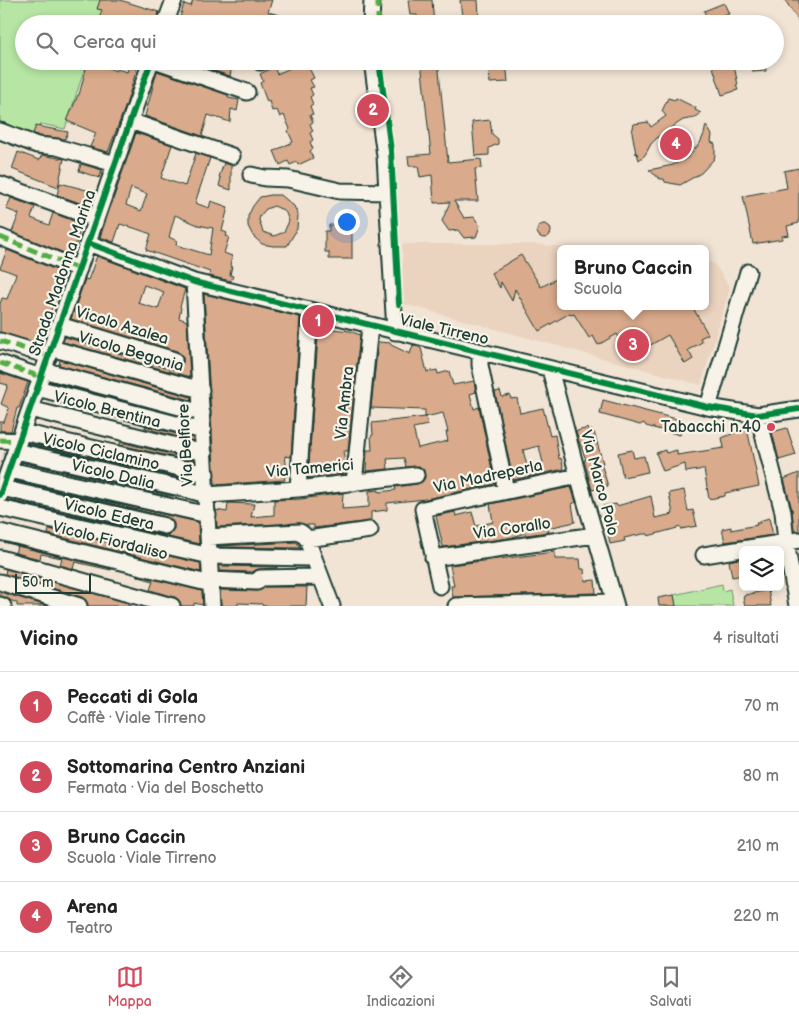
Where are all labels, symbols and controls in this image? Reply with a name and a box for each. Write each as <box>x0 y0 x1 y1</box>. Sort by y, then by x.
search box <box>15 15 784 70</box>
icon: search <box>33 29 61 57</box>
text: Cerca qui <box>73 31 156 54</box>
pin: 2 <box>357 91 389 129</box>
pin: 4 <box>660 125 692 163</box>
street label: Strada Madonna Marina <box>26 187 100 359</box>
your location <box>334 209 360 235</box>
popup <box>557 245 709 310</box>
text: Bruno Caccin <box>574 257 692 280</box>
text: Scuola <box>574 280 622 299</box>
pin: 1 <box>302 302 334 340</box>
street label: Vicolo Azalea <box>73 303 171 349</box>
street label: Viale Tirreno <box>398 311 490 349</box>
pin: 3 <box>617 326 649 364</box>
street label: Vicolo Begonia <box>76 328 186 376</box>
street label: Via Ambra <box>332 365 358 441</box>
street label: Vicolo Brentina <box>51 388 163 432</box>
street label: Via Belfiore <box>174 403 198 487</box>
place label: Tabacchi n.40 <box>661 418 761 437</box>
marker: Tabacchi n.40 <box>765 421 777 433</box>
street label: Via Marco Polo <box>576 428 622 538</box>
street label: Vicolo Ciclamino <box>41 429 161 475</box>
street label: Vicolo Dalia <box>69 456 157 494</box>
street label: Via Tamerici <box>265 456 355 482</box>
street label: Via Madreperla <box>432 456 544 498</box>
street label: Vicolo Edera <box>62 495 156 535</box>
street label: Via Corallo <box>472 514 552 544</box>
street label: Vicolo Fiordaliso <box>50 517 170 565</box>
map controls <box>739 546 784 591</box>
button: layers <box>739 546 784 591</box>
scale bar <box>15 571 91 594</box>
text: 50 m <box>22 574 54 591</box>
text: Vicino <box>20 626 78 651</box>
text: 4 risultati <box>713 629 779 648</box>
text: Peccati di Gola <box>67 686 198 709</box>
text: 1 <box>33 697 39 716</box>
text: 70 m <box>744 697 779 716</box>
text: Caffè · Viale Tirreno <box>67 709 206 728</box>
text: Sottomarina Centro Anziani <box>67 756 305 779</box>
text: 2 <box>31 767 41 786</box>
text: 80 m <box>743 767 779 786</box>
text: Fermata · Via del Boschetto <box>67 779 264 798</box>
text: Bruno Caccin <box>67 826 186 849</box>
text: 3 <box>31 837 41 856</box>
text: 210 m <box>737 837 779 856</box>
text: Scuola · Viale Tirreno <box>67 849 217 868</box>
text: Arena <box>67 896 118 919</box>
text: 4 <box>31 907 41 926</box>
text: 220 m <box>733 907 779 926</box>
text: Teatro <box>67 919 113 938</box>
tab: Mappa <box>108 963 152 1010</box>
tab: Indicazioni <box>367 963 435 1010</box>
tab: Salvati <box>650 963 691 1010</box>

